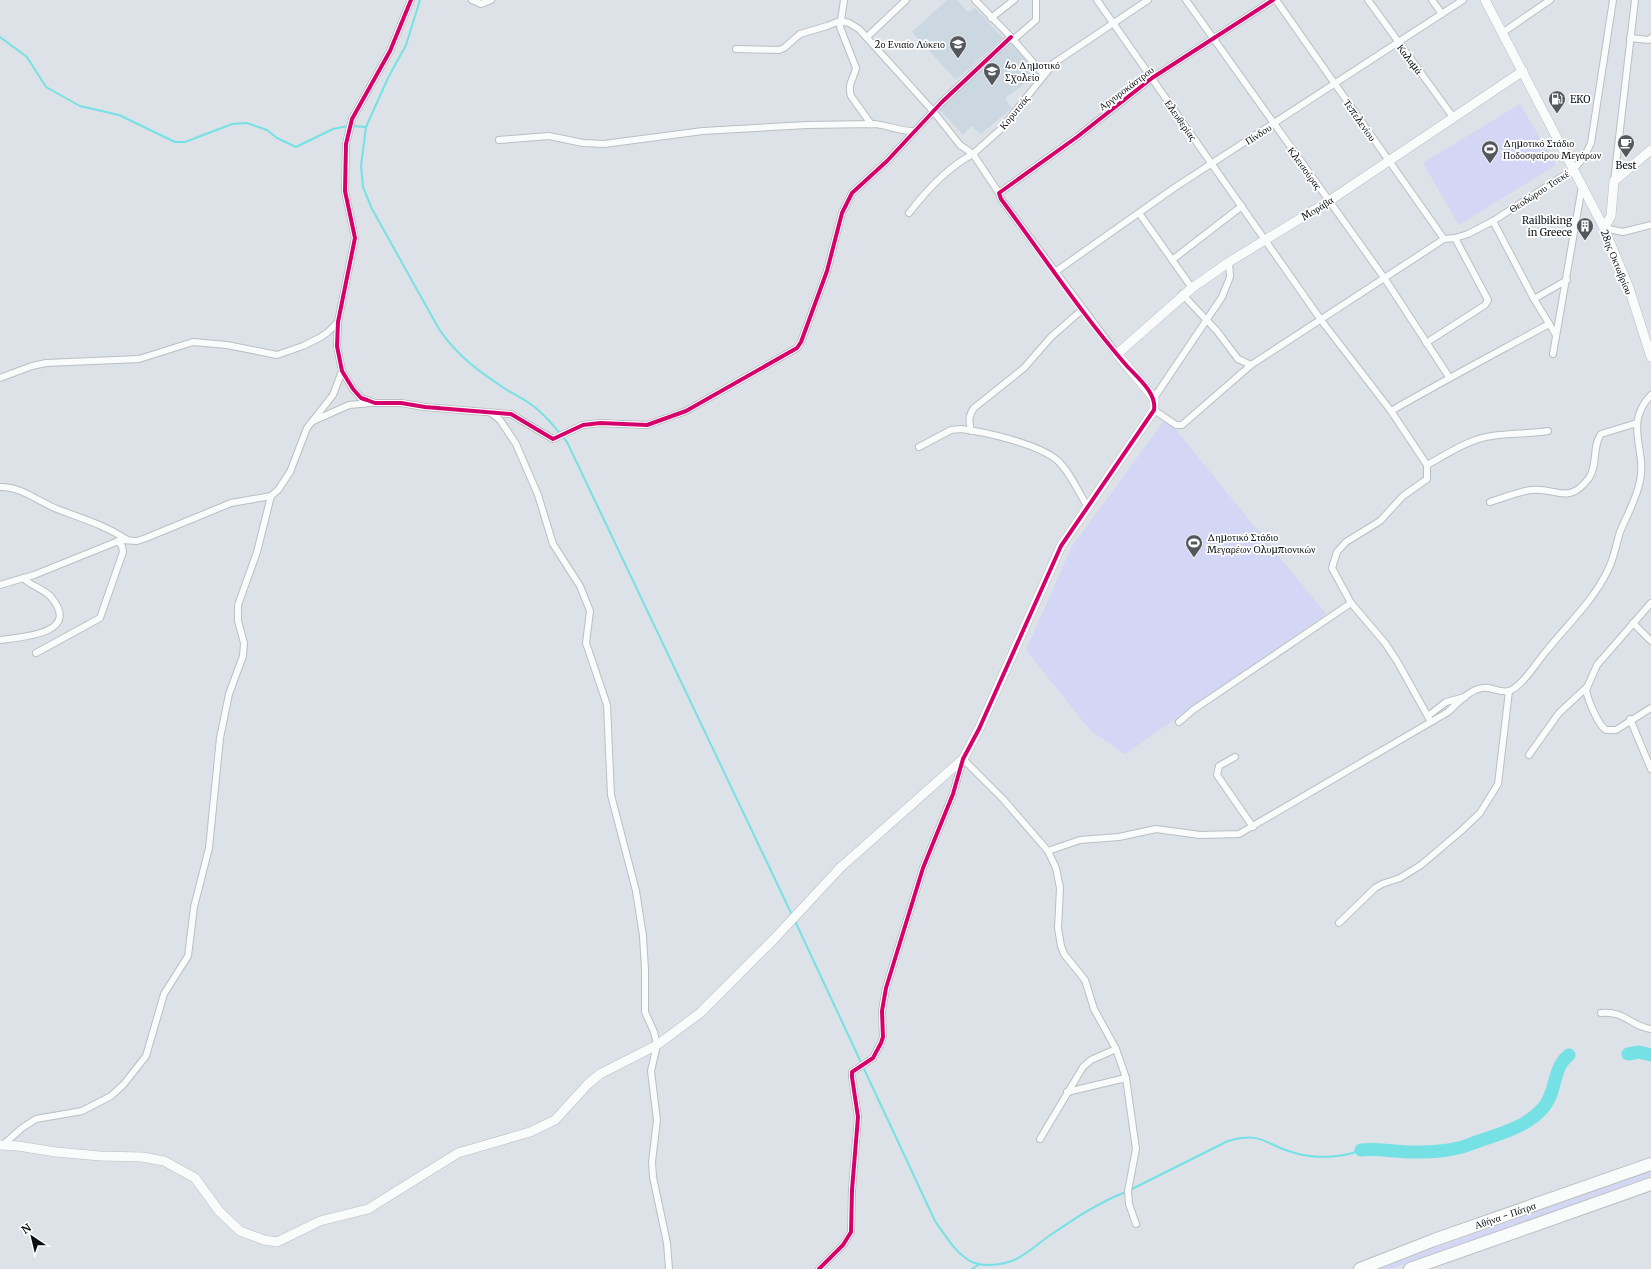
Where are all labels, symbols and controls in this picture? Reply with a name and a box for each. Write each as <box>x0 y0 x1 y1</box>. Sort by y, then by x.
school or university icon: 2ο Ενιαίο Λύκειο <box>948 34 968 59</box>
place label: 2ο Ενιαίο Λύκειο <box>875 38 945 51</box>
street label: Καλαμά <box>1394 42 1426 78</box>
place label: 4ο Δημοτικό Σχολείο <box>1005 59 1060 84</box>
school or university icon: 4ο Δημοτικό Σχολείο <box>982 61 1002 86</box>
street label: Αργυροκάστρου <box>1096 63 1157 113</box>
fuel station icon: EKO <box>1547 89 1567 114</box>
street label: Κορυτσάς <box>997 92 1032 132</box>
place label: EKO <box>1570 93 1590 106</box>
street label: Ελευθερίας <box>1162 97 1199 143</box>
street label: Τεπελενίου <box>1340 97 1379 144</box>
street label: Πίνδου <box>1243 121 1274 148</box>
cafe icon: Best <box>1616 133 1636 158</box>
place label: Δημοτικό Στάδιο Ποδοσφαίρου Μεγάρων <box>1503 137 1602 162</box>
sports icon: Δημοτικό Στάδιο Ποδοσφαίρου Μεγάρων <box>1480 139 1500 164</box>
street label: Κλεισούρας <box>1285 144 1324 192</box>
place label: Best <box>1615 159 1637 172</box>
street label: Θεοδώρου Τσεκέ <box>1507 167 1572 216</box>
street label: Μοράβα <box>1299 193 1336 223</box>
place label: Railbiking in Greece <box>1522 214 1572 239</box>
building icon: Railbiking in Greece <box>1575 216 1595 241</box>
street label: 28ης Οκτωβρίου <box>1598 228 1635 297</box>
place label: Δημοτικό Στάδιο Μεγαρέων Ολυμπιονικών <box>1207 531 1316 556</box>
sports icon: Δημοτικό Στάδιο Μεγαρέων Ολυμπιονικών <box>1184 533 1204 558</box>
street label: Αθήνα - Πάτρα <box>1473 1199 1538 1232</box>
north arrow <box>12 1217 52 1257</box>
text: N <box>19 1220 34 1237</box>

